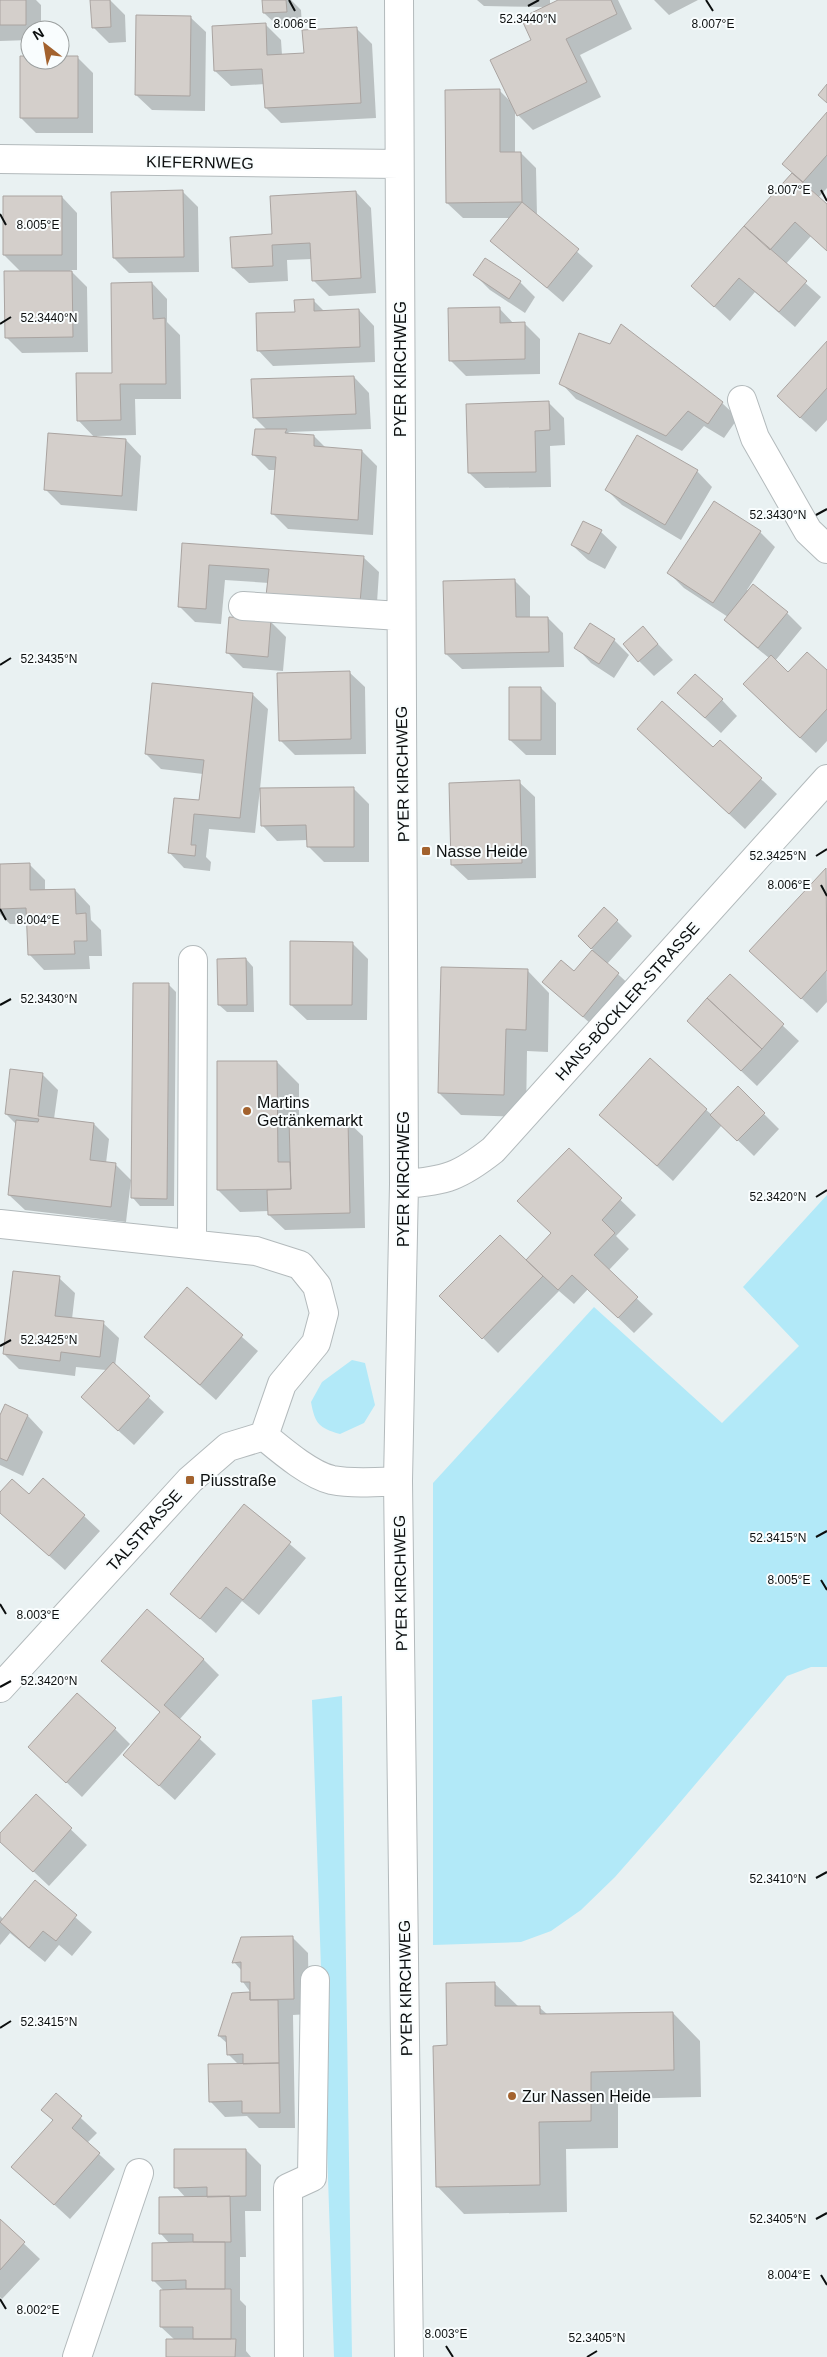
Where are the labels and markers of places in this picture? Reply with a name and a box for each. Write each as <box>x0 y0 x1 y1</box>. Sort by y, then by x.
place label: Nasse Heide <box>436 843 528 860</box>
marker: Nasse Heide <box>420 845 432 857</box>
place label: Martins Getränkemarkt <box>257 1094 363 1129</box>
marker: Martins Getränkemarkt <box>241 1105 253 1117</box>
place label: Piusstraße <box>200 1472 277 1489</box>
marker: Piusstraße <box>184 1474 196 1486</box>
place label: Zur Nassen Heide <box>522 2088 651 2105</box>
marker: Zur Nassen Heide <box>506 2090 518 2102</box>

